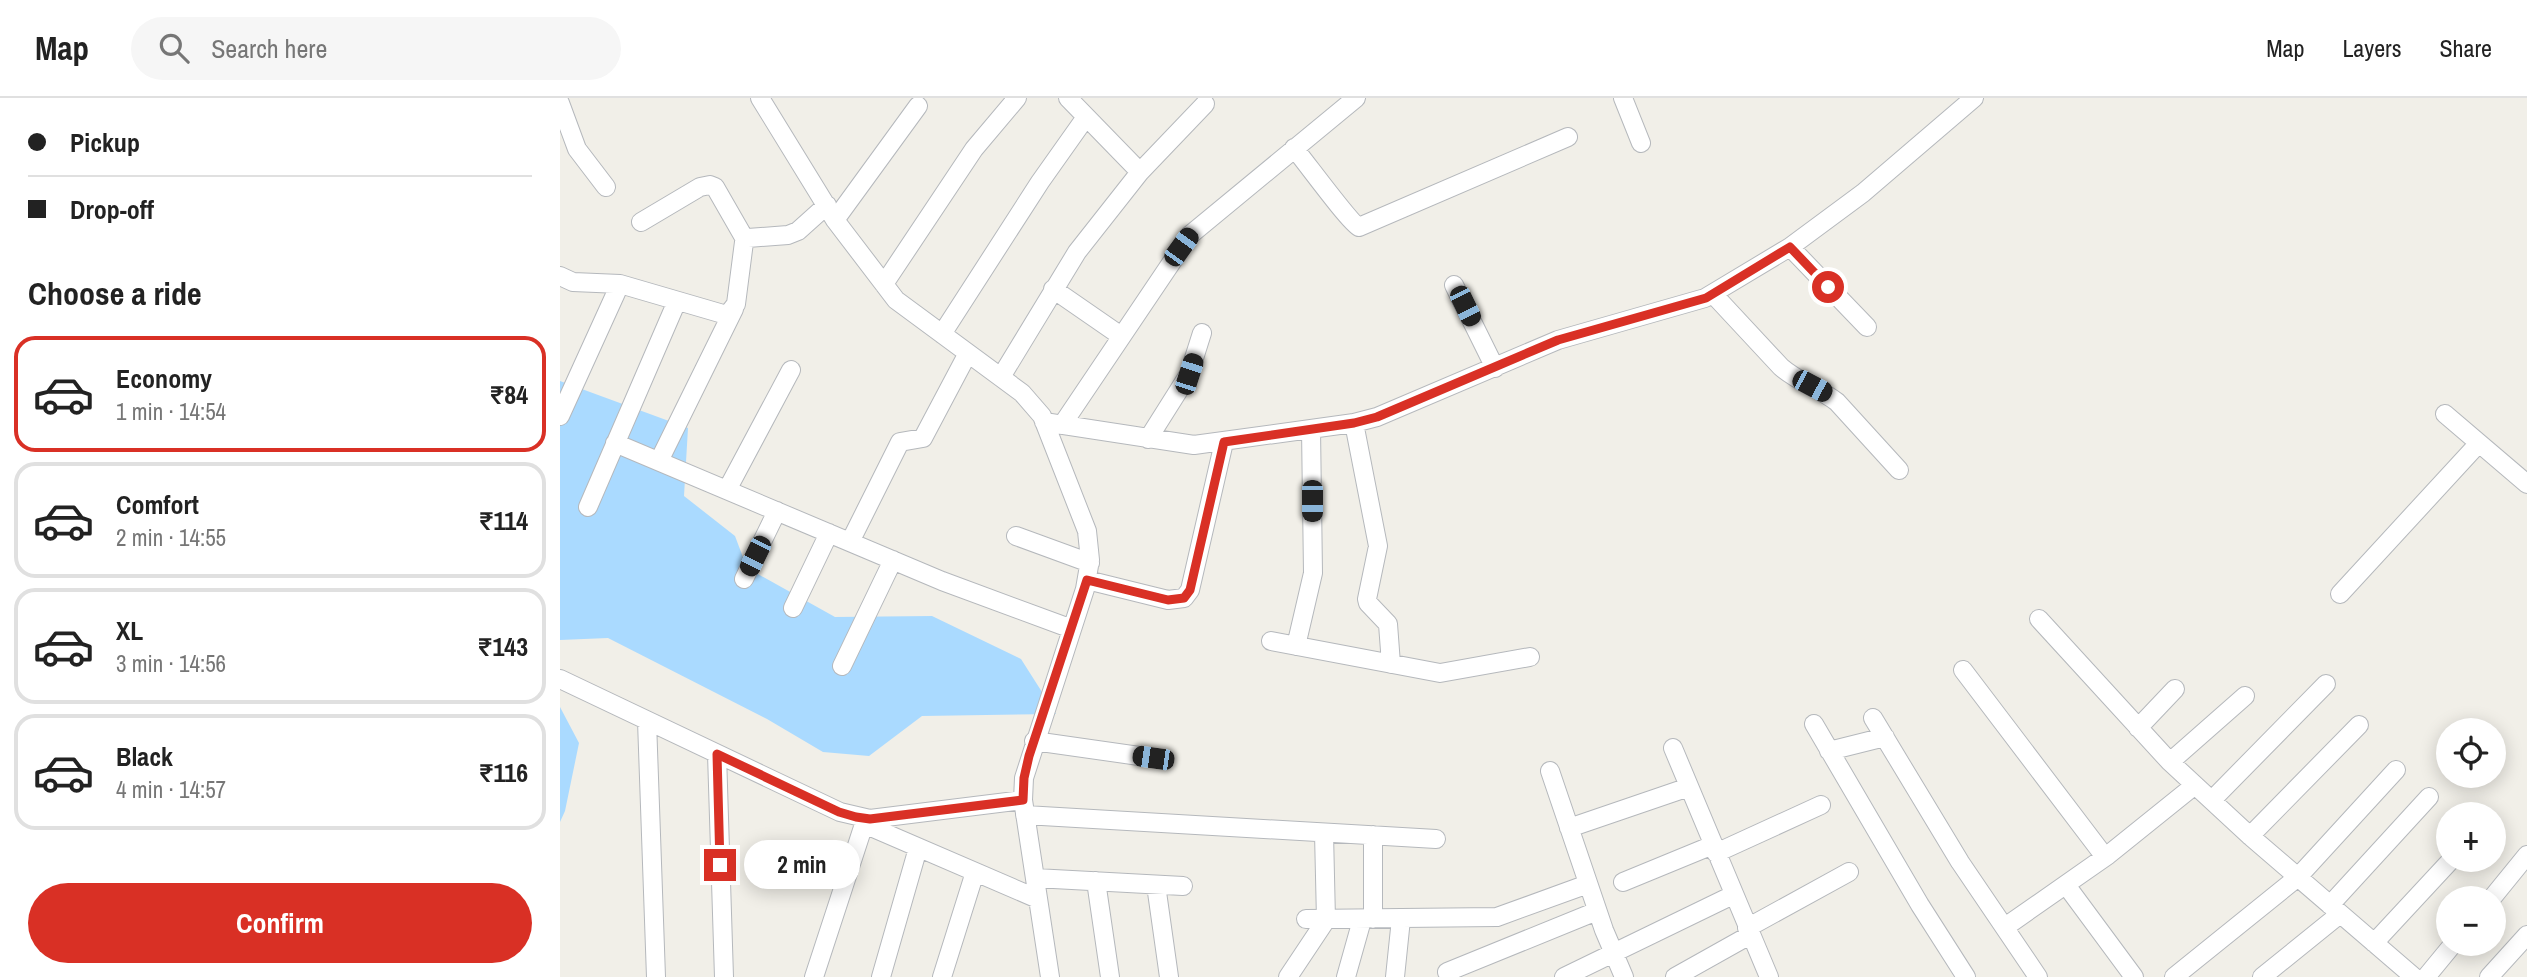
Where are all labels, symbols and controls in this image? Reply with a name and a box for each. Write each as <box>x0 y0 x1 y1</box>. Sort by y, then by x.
search box <box>131 17 621 80</box>
text: Map <box>35 26 89 70</box>
icon: search <box>155 29 193 67</box>
text: Search here <box>211 31 327 66</box>
text: Map <box>2266 32 2304 64</box>
text: Layers <box>2342 32 2401 64</box>
text: Share <box>2439 32 2492 64</box>
text: Pickup <box>70 125 140 160</box>
text: Drop-off <box>70 192 154 227</box>
car <box>1161 224 1202 270</box>
route start <box>1812 271 1844 303</box>
text: Choose a ride <box>28 272 202 315</box>
car <box>1447 283 1484 329</box>
car <box>1173 351 1206 397</box>
text: Economy <box>116 361 212 396</box>
icon: car <box>32 363 95 426</box>
car <box>1789 367 1836 405</box>
text: ₹84 <box>489 377 528 412</box>
text: 1 min · 14:54 <box>116 396 226 427</box>
car <box>1302 480 1323 522</box>
text: Comfort <box>116 487 199 522</box>
icon: car <box>32 489 95 552</box>
text: ₹114 <box>479 503 528 538</box>
text: 2 min · 14:55 <box>116 522 226 553</box>
car <box>737 533 774 579</box>
text: XL <box>116 613 143 648</box>
icon: car <box>32 615 95 678</box>
text: ₹143 <box>477 629 528 664</box>
text: 3 min · 14:56 <box>116 648 226 679</box>
map controls <box>2436 718 2506 956</box>
button: locate <box>2436 718 2506 788</box>
text: Black <box>116 739 173 774</box>
icon: car <box>32 741 95 804</box>
car <box>1131 745 1176 771</box>
text: ₹116 <box>479 755 528 790</box>
text: 4 min · 14:57 <box>116 774 226 805</box>
button: + <box>2436 802 2506 872</box>
callout: 2 min <box>744 840 860 890</box>
route end <box>704 849 736 881</box>
text: 2 min <box>777 849 827 880</box>
button: Confirm <box>28 883 532 963</box>
button: − <box>2436 886 2506 956</box>

